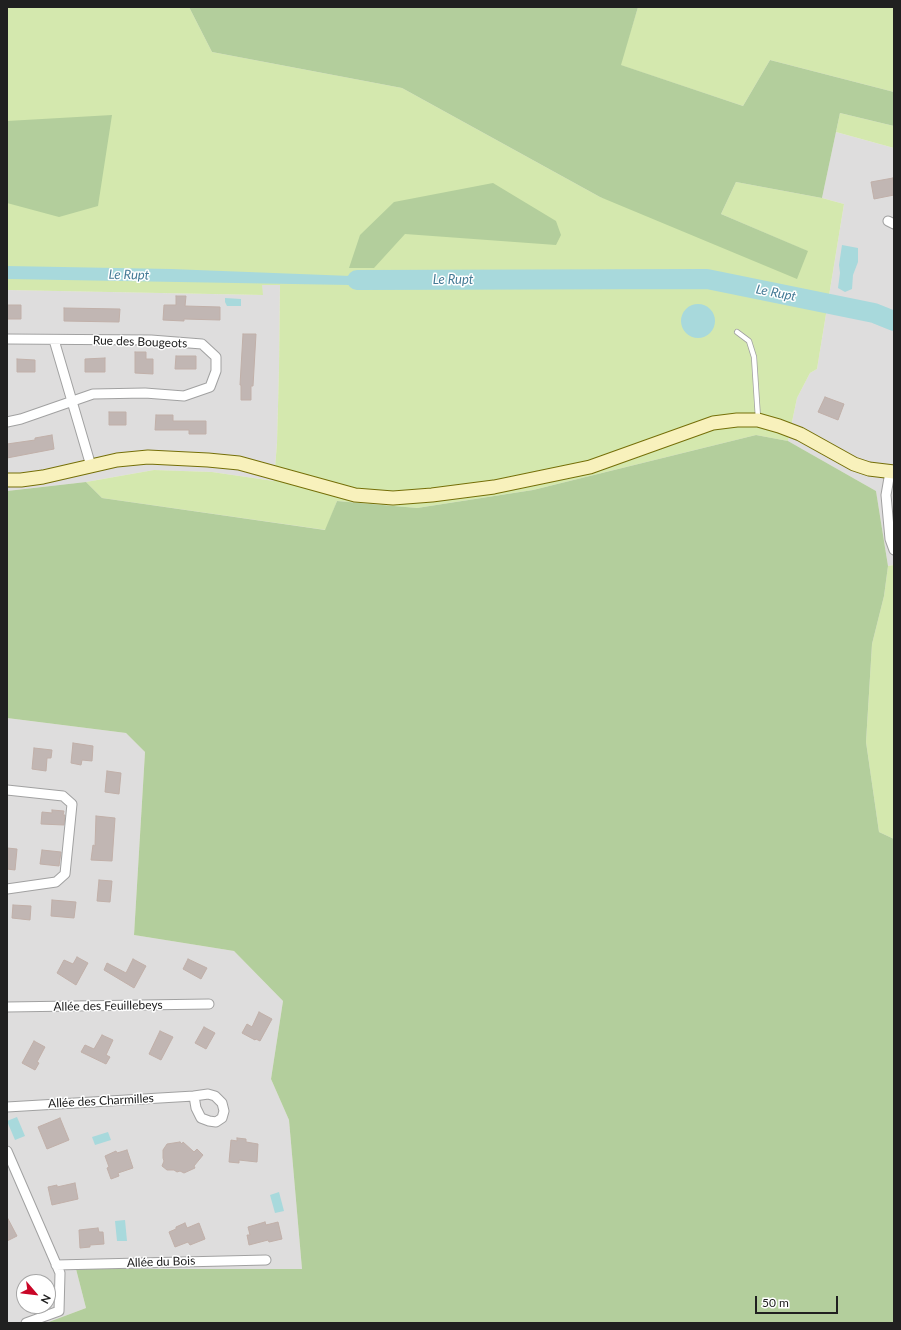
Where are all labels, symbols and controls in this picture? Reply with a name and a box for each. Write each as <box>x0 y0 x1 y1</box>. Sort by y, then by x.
water label: Le Rupt <box>109 267 149 283</box>
water label: Le Rupt <box>433 272 473 288</box>
water label: Le Rupt <box>755 281 797 305</box>
street label: Rue des Bougeots <box>93 333 187 351</box>
street label: Allée des Feuillebeys <box>53 998 163 1014</box>
street label: Allée des Charmilles <box>48 1091 154 1111</box>
street label: Allée du Bois <box>127 1254 195 1270</box>
north arrow <box>16 1274 56 1314</box>
scale bar <box>757 1288 840 1314</box>
text: N <box>38 1293 54 1306</box>
text: 50 m <box>762 1295 789 1310</box>

